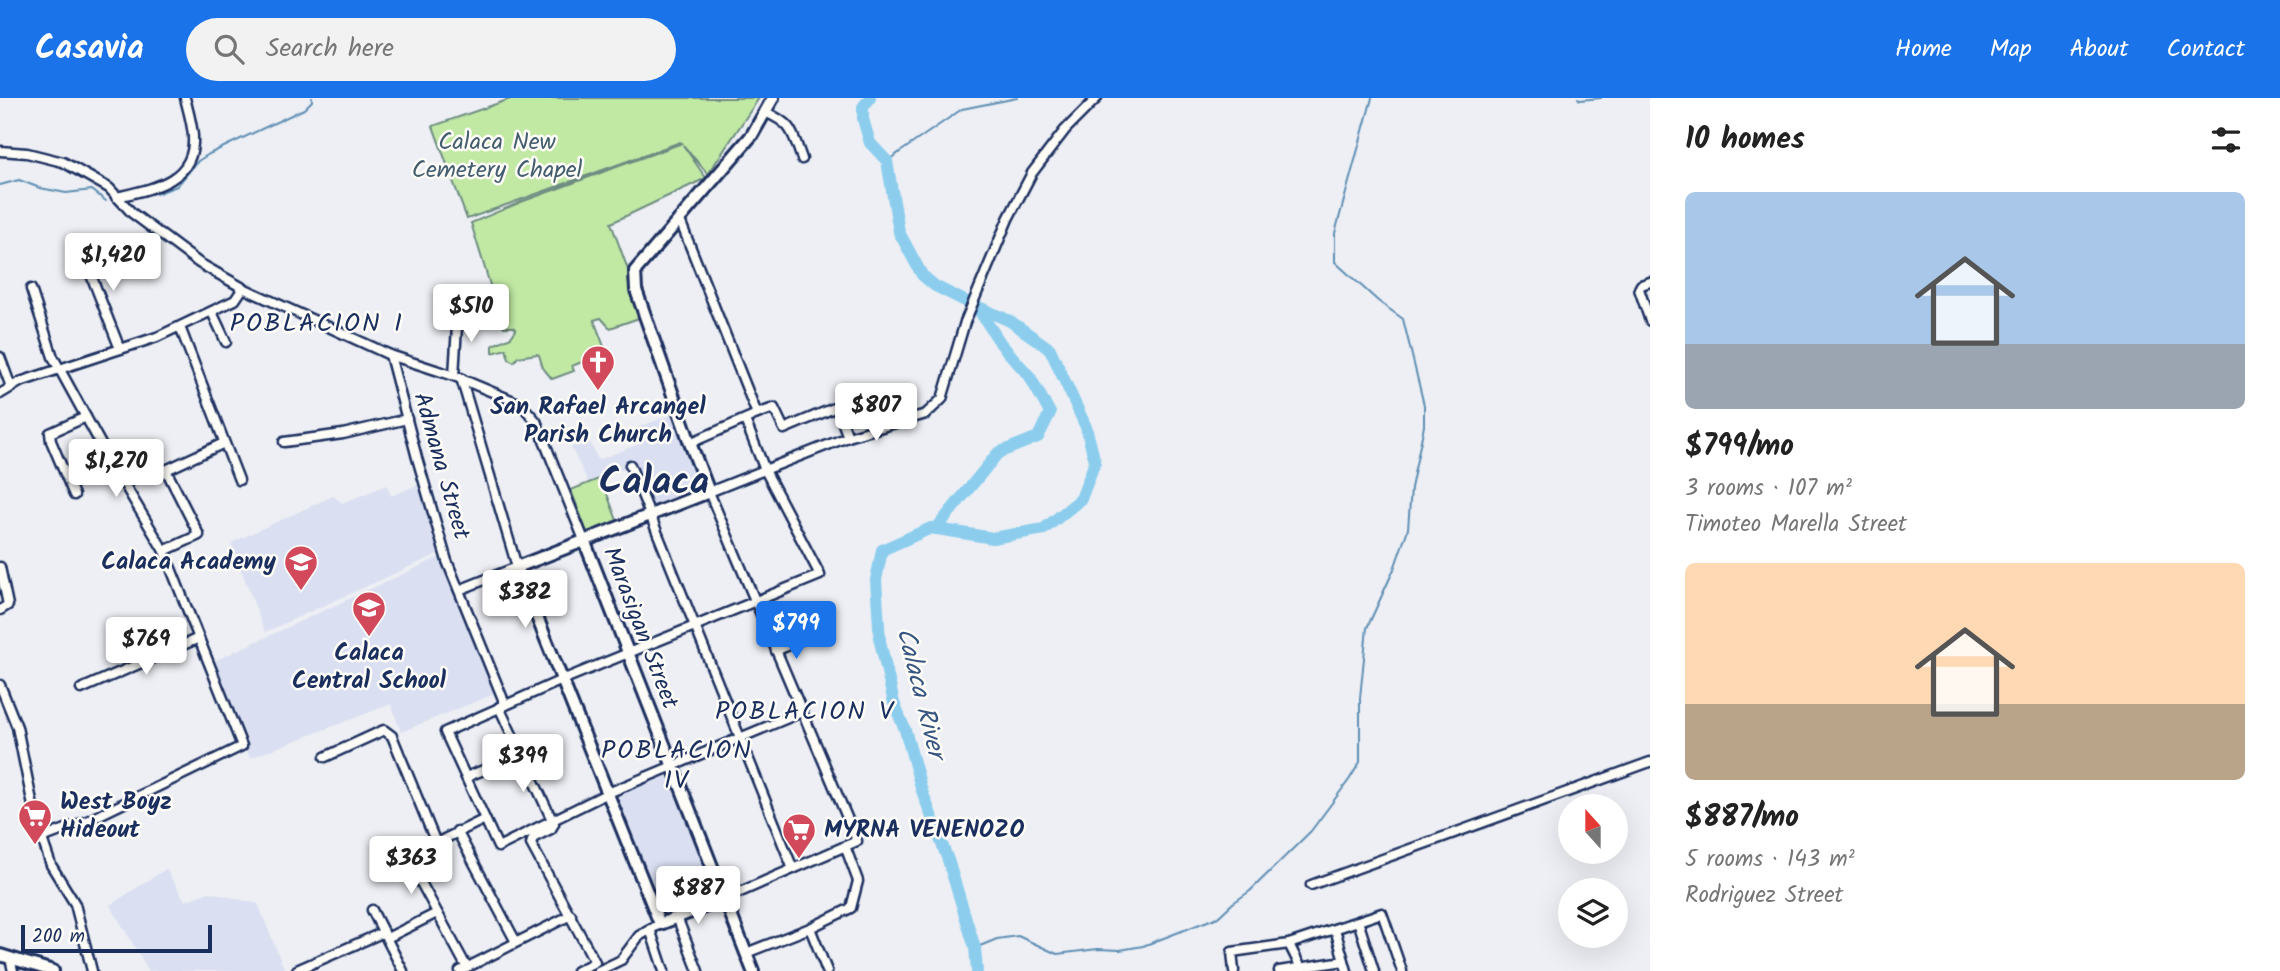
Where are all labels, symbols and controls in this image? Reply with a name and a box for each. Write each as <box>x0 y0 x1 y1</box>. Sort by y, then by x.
search box <box>186 18 676 81</box>
text: Casavia <box>35 23 144 76</box>
text: Search here <box>266 28 394 70</box>
icon: search <box>210 30 248 68</box>
text: Home <box>1895 30 1952 69</box>
text: Map <box>1990 30 2032 69</box>
text: About <box>2070 30 2128 69</box>
text: Contact <box>2166 30 2245 69</box>
text: 10 homes <box>1685 116 1805 164</box>
icon: filters <box>2207 121 2245 159</box>
park label: Calaca New Cemetery Chapel <box>412 123 582 190</box>
pin: $1,420 <box>56 234 170 293</box>
text: $1,420 <box>81 238 145 274</box>
icon: home <box>1902 238 2028 364</box>
pin: $510 <box>430 285 512 344</box>
text: $510 <box>449 289 493 325</box>
district label: POBLACION I <box>230 303 404 345</box>
church icon: San Rafael Arcangel Parish Church <box>579 343 617 392</box>
pin: $807 <box>835 384 917 443</box>
street label: Admana Street <box>401 388 481 545</box>
place label: San Rafael Arcangel Parish Church <box>490 388 706 455</box>
text: $807 <box>851 388 901 424</box>
text: $799/mo <box>1685 423 1794 471</box>
pin: $1,270 <box>59 440 173 499</box>
text: $1,270 <box>85 444 147 480</box>
district label: Calaca <box>599 453 709 513</box>
text: 3 rooms · 107 m² <box>1685 471 1852 507</box>
text: Timoteo Marella Street <box>1685 507 1907 543</box>
street label: Marasigan Street <box>591 541 689 716</box>
place label: Calaca Academy <box>101 543 277 582</box>
school or university icon: Calaca Academy <box>282 543 320 592</box>
pin: $382 <box>484 570 566 630</box>
text: $382 <box>498 575 552 611</box>
school or university icon: Calaca Central School <box>350 589 388 638</box>
pin: $799 <box>755 602 837 661</box>
text: $799 <box>772 606 820 642</box>
icon: home <box>1902 609 2028 735</box>
pin: $769 <box>105 618 187 677</box>
text: $769 <box>122 622 170 658</box>
water label: Calaca River <box>884 623 958 768</box>
place label: Calaca Central School <box>292 634 447 701</box>
district label: POBLACION V <box>715 691 895 733</box>
district label: POBLACION IV <box>601 730 753 802</box>
pin: $399 <box>482 734 564 794</box>
text: $399 <box>498 739 548 775</box>
place label: West Boyz Hideout <box>60 783 172 850</box>
north arrow <box>1558 794 1628 864</box>
map controls <box>1558 794 1628 948</box>
text: $887/mo <box>1685 794 1799 842</box>
supermarket icon: West Boyz Hideout <box>16 797 54 846</box>
supermarket icon: MYRNA VENENOZO <box>780 811 818 860</box>
place label: MYRNA VENENOZO <box>824 811 1024 850</box>
pin: $363 <box>370 836 452 896</box>
text: $363 <box>385 841 437 877</box>
text: 5 rooms · 143 m² <box>1685 842 1855 878</box>
pin: $887 <box>657 866 739 926</box>
text: $887 <box>672 871 724 907</box>
button: layers <box>1558 878 1628 948</box>
text: Rodriguez Street <box>1685 878 1843 914</box>
scale bar <box>21 922 212 954</box>
text: 200 m <box>32 922 85 952</box>

